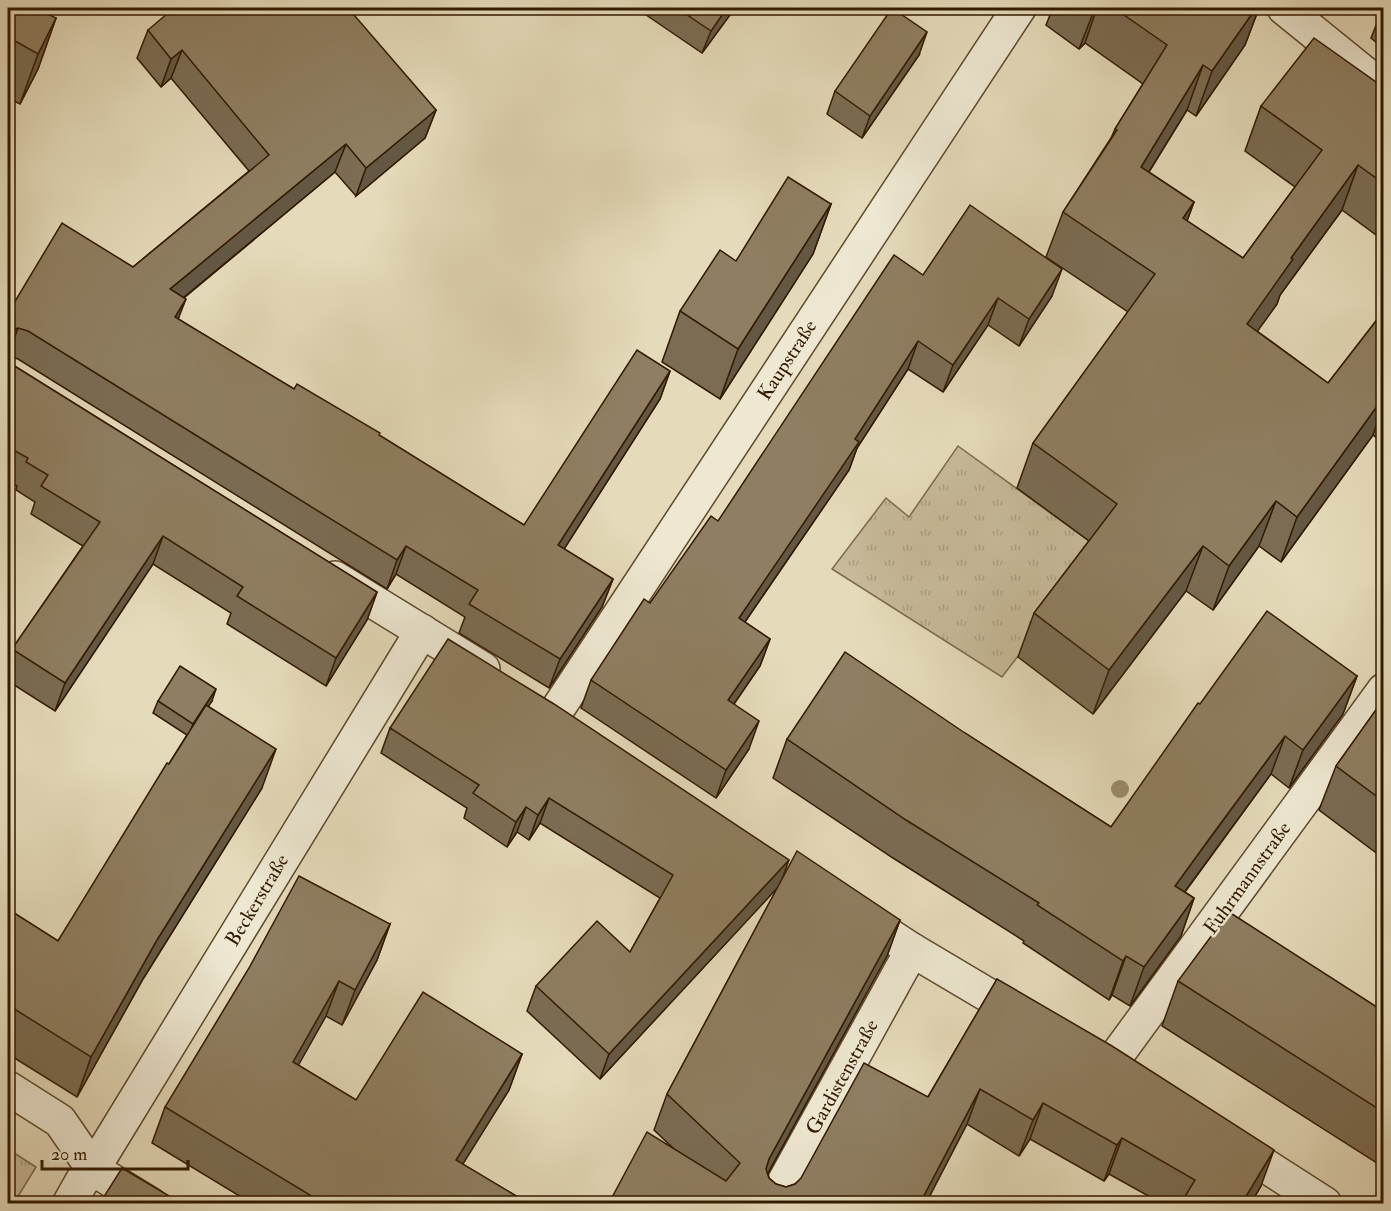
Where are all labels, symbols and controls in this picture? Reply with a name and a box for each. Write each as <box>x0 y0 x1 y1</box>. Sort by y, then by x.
street label: Kaupstraße <box>752 315 823 405</box>
street label: Fuhrmannstraße <box>1198 817 1296 939</box>
street label: Beckerstraße <box>220 850 294 950</box>
street label: Gardistenstraße <box>800 1015 884 1139</box>
scale bar <box>42 1133 188 1171</box>
text: 20 m <box>51 1143 87 1166</box>

